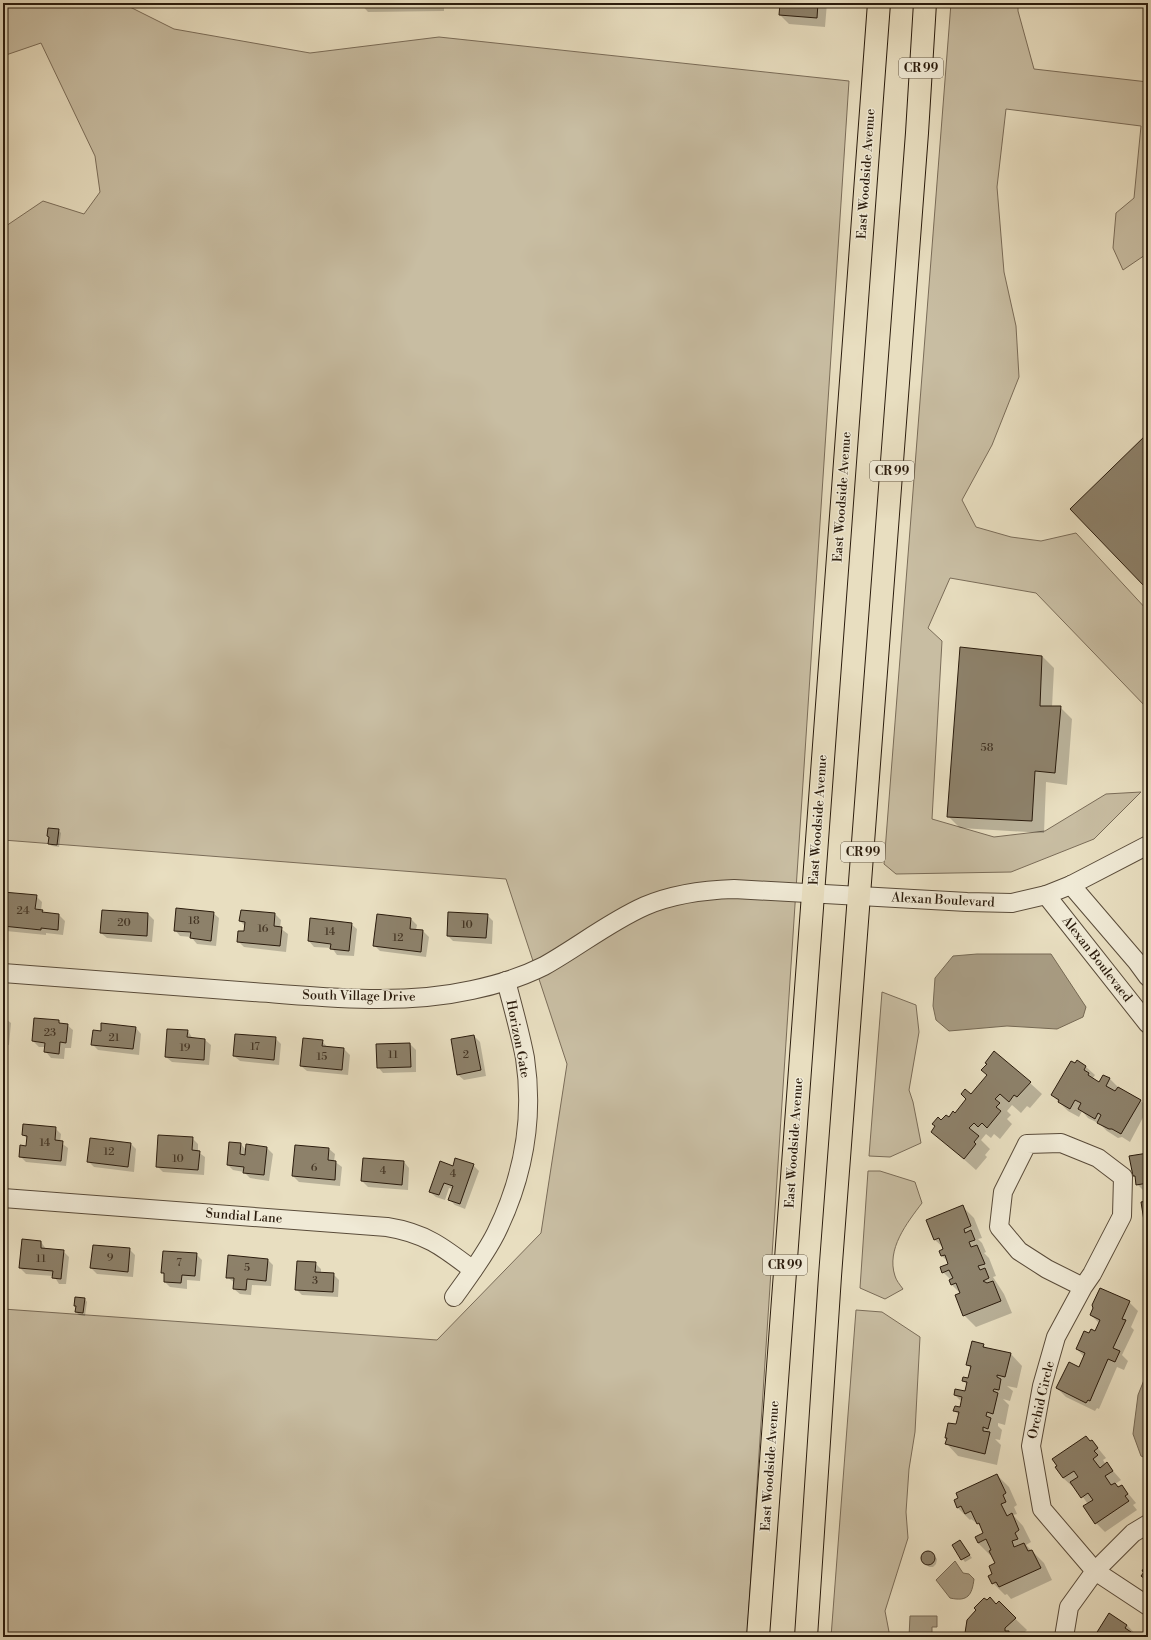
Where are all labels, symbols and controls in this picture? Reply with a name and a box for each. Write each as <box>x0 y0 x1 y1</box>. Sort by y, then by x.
road number: CR 99 <box>899 58 943 78</box>
street label: East Woodside Avenue <box>853 108 879 240</box>
street label: East Woodside Avenue <box>829 431 855 563</box>
road number: CR 99 <box>870 461 914 481</box>
house number: 58 <box>981 741 994 755</box>
street label: East Woodside Avenue <box>805 754 831 886</box>
road number: CR 99 <box>841 842 885 862</box>
street label: Alexan Boulevard <box>890 889 996 911</box>
house number: 24 <box>17 904 30 918</box>
street label: Alexan Boulevaed <box>1058 912 1136 1005</box>
house number: 18 <box>188 914 200 928</box>
house number: 20 <box>117 916 131 930</box>
house number: 10 <box>461 918 473 932</box>
house number: 16 <box>257 922 269 936</box>
house number: 14 <box>325 925 336 939</box>
house number: 12 <box>392 931 404 945</box>
street label: South Village Drive <box>302 987 416 1005</box>
street label: Horizon Gate <box>503 999 533 1080</box>
house number: 23 <box>44 1026 56 1040</box>
house number: 21 <box>108 1031 120 1045</box>
house number: 17 <box>250 1040 260 1054</box>
house number: 19 <box>179 1041 191 1055</box>
house number: 11 <box>388 1048 398 1062</box>
house number: 2 <box>463 1048 469 1062</box>
house number: 15 <box>317 1050 327 1064</box>
street label: East Woodside Avenue <box>781 1077 807 1209</box>
house number: 14 <box>40 1136 51 1150</box>
house number: 12 <box>103 1145 115 1159</box>
house number: 10 <box>172 1152 184 1166</box>
house number: 6 <box>311 1161 318 1175</box>
house number: 4 <box>380 1164 387 1178</box>
house number: 4 <box>450 1167 457 1181</box>
street label: Sundial Lane <box>205 1205 283 1227</box>
house number: 9 <box>107 1251 114 1265</box>
house number: 11 <box>36 1252 46 1266</box>
road number: CR 99 <box>763 1255 807 1275</box>
house number: 7 <box>176 1256 182 1270</box>
house number: 5 <box>244 1261 250 1275</box>
house number: 3 <box>312 1274 318 1288</box>
street label: Orchid Circle <box>1024 1359 1058 1441</box>
street label: East Woodside Avenue <box>757 1400 783 1532</box>

